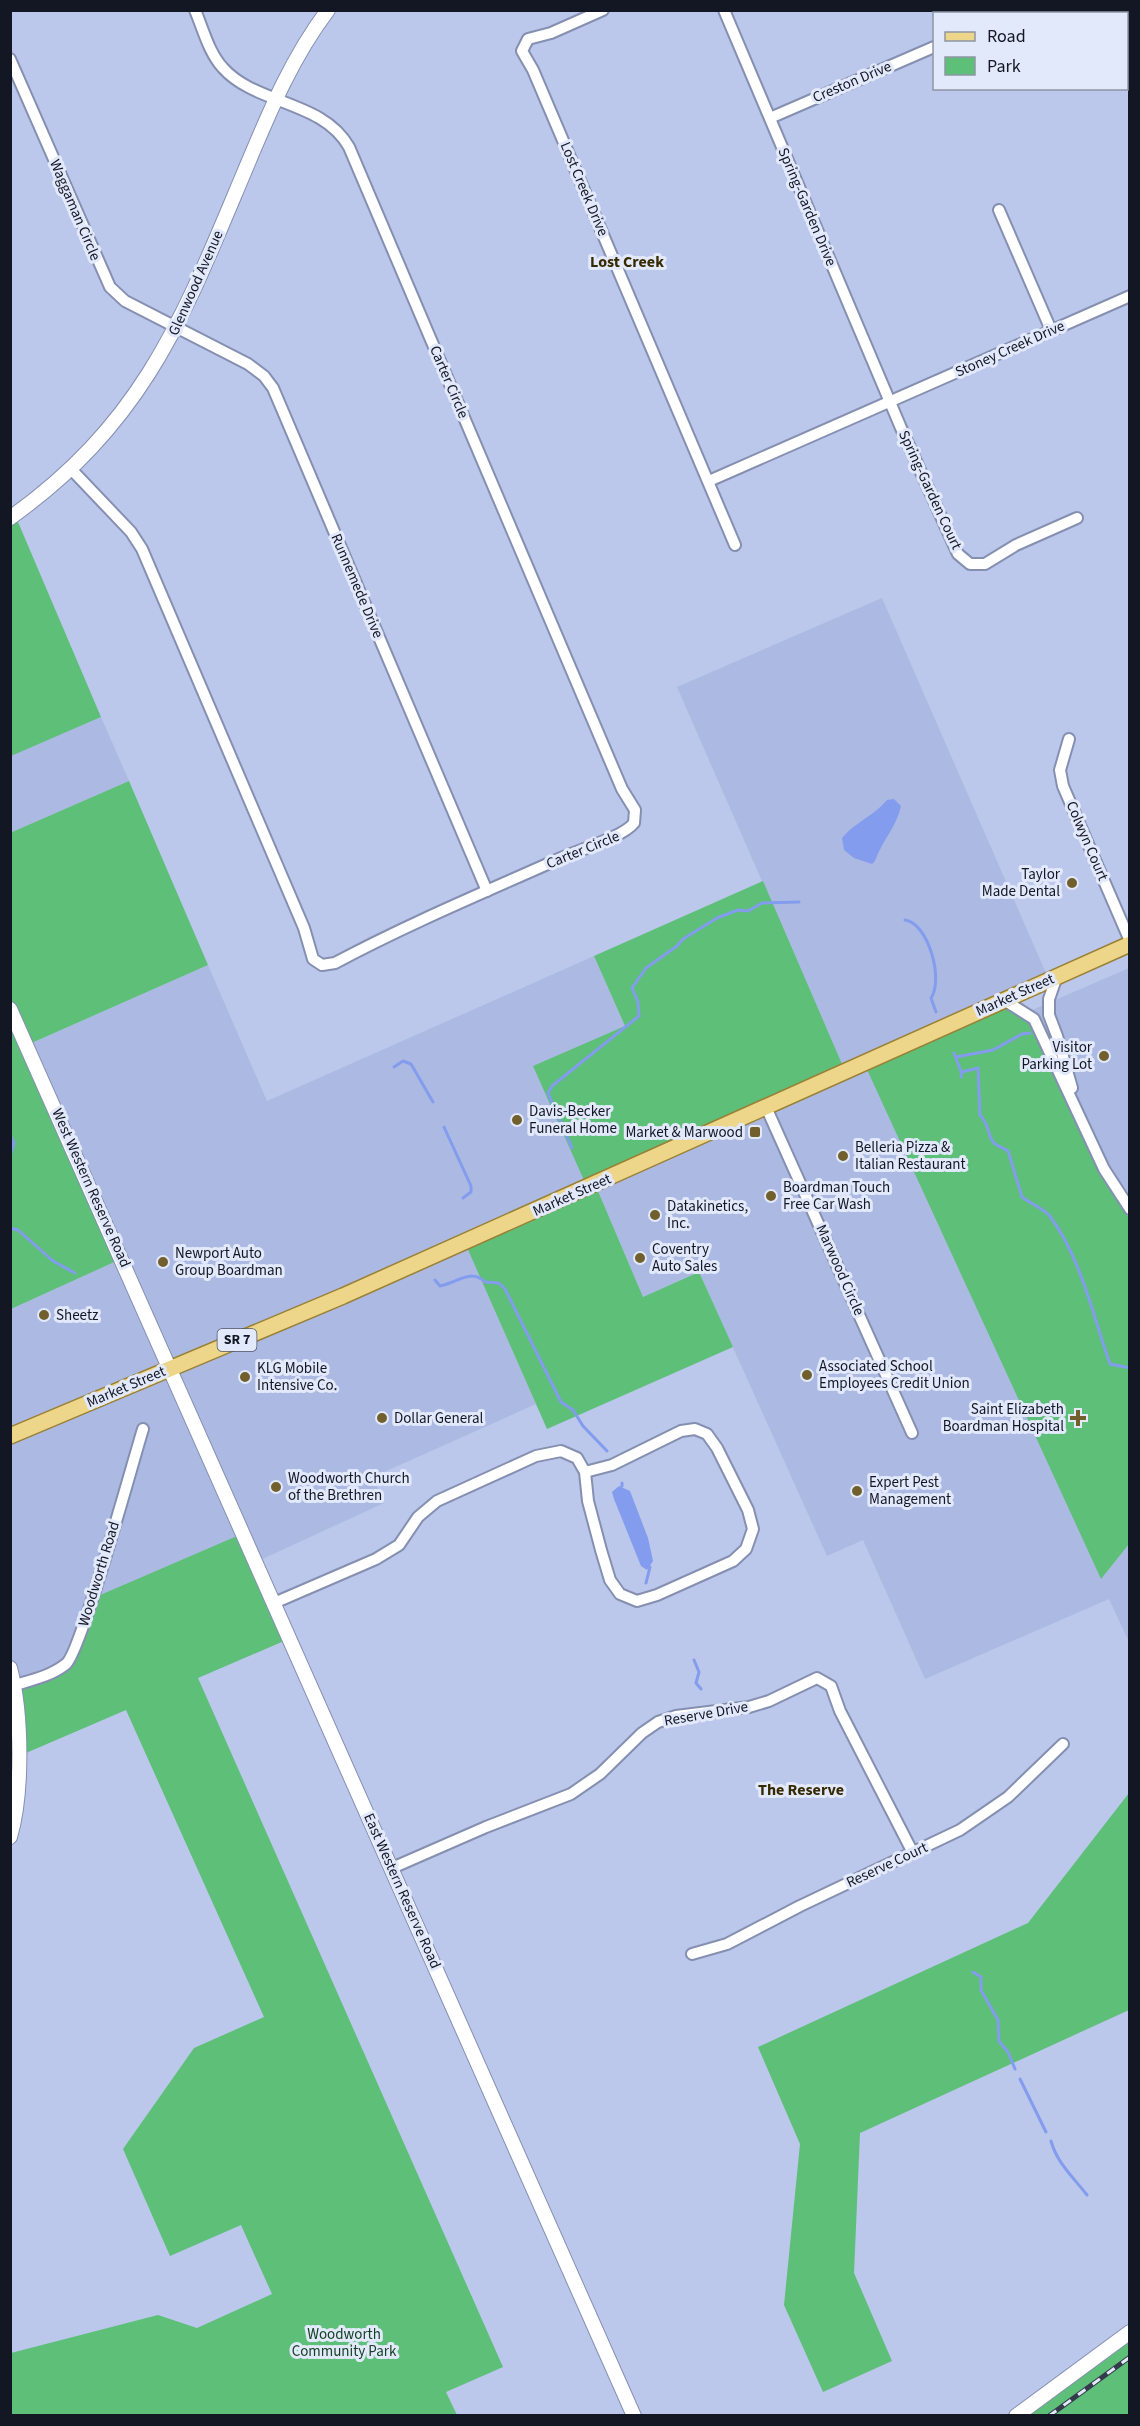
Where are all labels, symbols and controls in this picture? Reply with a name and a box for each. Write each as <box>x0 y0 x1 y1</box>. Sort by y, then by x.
legend <box>933 12 1128 90</box>
text: Road <box>987 24 1026 49</box>
text: Park <box>987 54 1021 79</box>
street label: Creston Drive <box>809 56 895 108</box>
street label: Lost Creek Drive <box>555 139 613 239</box>
street label: Spring-Garden Drive <box>773 144 841 270</box>
street label: Waggaman Circle <box>44 156 106 264</box>
street label: Glenwood Avenue <box>163 227 229 339</box>
district label: Lost Creek <box>590 251 664 273</box>
street label: Stoney Creek Drive <box>952 315 1068 383</box>
street label: Carter Circle <box>424 342 474 422</box>
street label: Spring-Garden Court <box>893 427 967 553</box>
street label: Runnemede Drive <box>326 530 388 642</box>
street label: Colwyn Court <box>1061 798 1113 884</box>
street label: Carter Circle <box>543 826 623 874</box>
place label: Taylor Made Dental <box>982 864 1061 902</box>
marker: Taylor Made Dental <box>1065 876 1079 890</box>
street label: Market Street <box>972 968 1058 1022</box>
place label: Visitor Parking Lot <box>1021 1037 1093 1075</box>
marker: Visitor Parking Lot <box>1097 1049 1111 1063</box>
place label: Davis-Becker Funeral Home <box>529 1101 617 1139</box>
street label: West Western Reserve Road <box>46 1105 136 1271</box>
marker: Davis-Becker Funeral Home <box>510 1113 524 1127</box>
place label: Market & Marwood <box>625 1122 743 1143</box>
marker: Market & Marwood <box>748 1125 762 1139</box>
place label: Belleria Pizza & Italian Restaurant <box>855 1137 966 1175</box>
marker: Belleria Pizza & Italian Restaurant <box>836 1149 850 1163</box>
street label: Market Street <box>529 1168 615 1222</box>
place label: Boardman Touch Free Car Wash <box>783 1177 890 1215</box>
marker: Boardman Touch Free Car Wash <box>764 1189 778 1203</box>
place label: Datakinetics, Inc. <box>667 1196 748 1234</box>
marker: Datakinetics, Inc. <box>648 1208 662 1222</box>
street label: Marwood Circle <box>811 1221 869 1319</box>
place label: Coventry Auto Sales <box>652 1239 717 1277</box>
place label: Newport Auto Group Boardman <box>175 1243 283 1281</box>
marker: Coventry Auto Sales <box>633 1251 647 1265</box>
marker: Newport Auto Group Boardman <box>156 1255 170 1269</box>
place label: Sheetz <box>56 1305 98 1326</box>
marker: Sheetz <box>37 1308 51 1322</box>
road number: SR 7 <box>218 1329 256 1351</box>
place label: Associated School Employees Credit Union <box>819 1356 970 1394</box>
place label: KLG Mobile Intensive Co. <box>257 1358 337 1396</box>
street label: Market Street <box>83 1361 169 1413</box>
marker: Associated School Employees Credit Union <box>800 1368 814 1382</box>
marker: KLG Mobile Intensive Co. <box>238 1370 252 1384</box>
place label: Saint Elizabeth Boardman Hospital <box>943 1399 1064 1437</box>
place label: Dollar General <box>394 1408 484 1429</box>
marker: Saint Elizabeth Boardman Hospital <box>1069 1409 1087 1427</box>
marker: Dollar General <box>375 1411 389 1425</box>
place label: Woodworth Church of the Brethren <box>288 1468 410 1506</box>
place label: Expert Pest Management <box>869 1472 951 1510</box>
marker: Woodworth Church of the Brethren <box>269 1480 283 1494</box>
marker: Expert Pest Management <box>850 1484 864 1498</box>
street label: Woodworth Road <box>73 1519 125 1629</box>
street label: Reserve Drive <box>662 1696 750 1732</box>
district label: The Reserve <box>758 1779 844 1801</box>
street label: East Western Reserve Road <box>358 1810 446 1972</box>
street label: Reserve Court <box>843 1837 931 1893</box>
park label: Woodworth Community Park <box>292 2324 397 2362</box>

